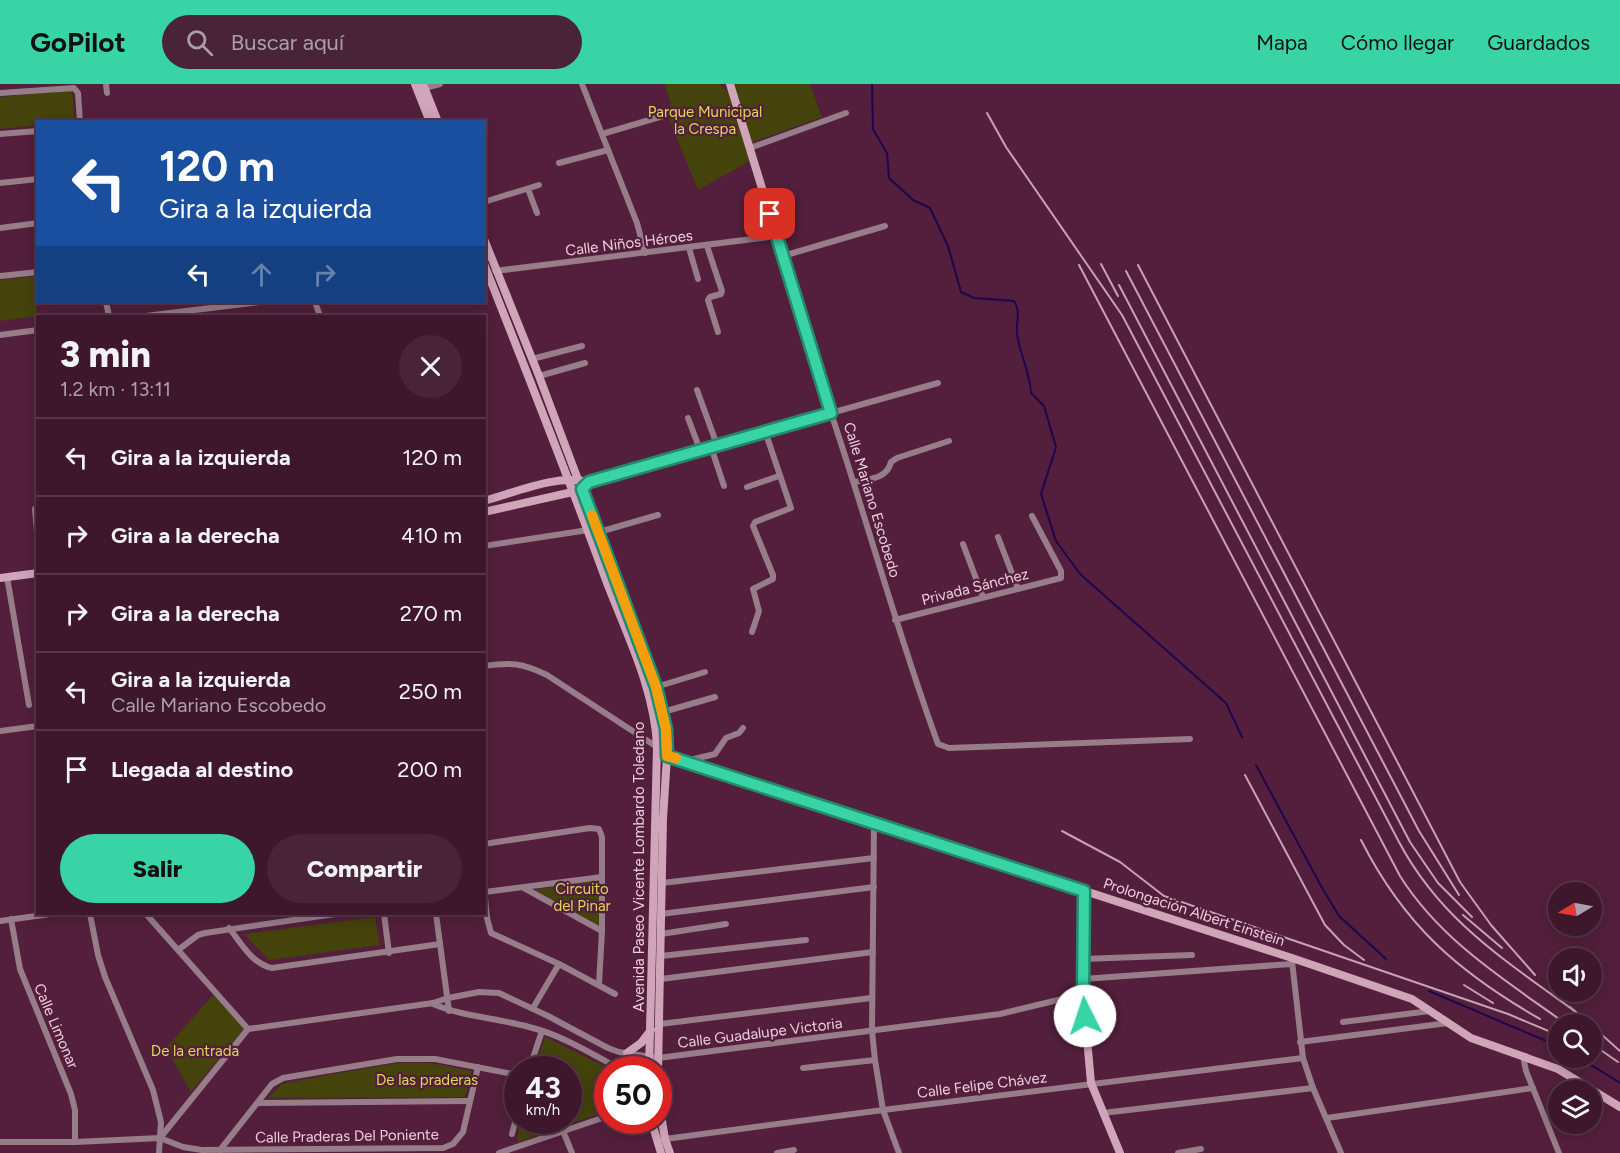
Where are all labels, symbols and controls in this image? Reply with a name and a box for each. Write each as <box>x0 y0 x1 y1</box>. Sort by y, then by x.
search box <box>162 15 582 69</box>
text: GoPilot <box>30 25 126 59</box>
icon: search <box>183 26 216 59</box>
text: Buscar aquí <box>231 29 344 56</box>
text: Mapa <box>1256 30 1308 55</box>
text: Cómo llegar <box>1341 30 1454 55</box>
text: Guardados <box>1487 30 1590 55</box>
park label: Parque Municipal la Crespa <box>648 103 762 138</box>
text: 120 m <box>159 141 275 192</box>
icon: left <box>60 144 138 222</box>
pin <box>744 188 795 239</box>
text: Gira a la izquierda <box>159 192 372 225</box>
icon: arrive <box>753 197 786 230</box>
street label: Calle Niños Héroes <box>564 226 694 260</box>
icon: left <box>182 258 215 291</box>
icon: ahead <box>245 258 278 291</box>
icon: right <box>308 258 341 291</box>
text: 3 min <box>60 333 151 376</box>
button: close <box>399 335 462 398</box>
text: 1.2 km · 13:11 <box>60 377 171 401</box>
street label: Calle Mariano Escobedo <box>840 420 904 580</box>
icon: left <box>60 441 93 474</box>
text: Gira a la izquierda <box>111 444 291 471</box>
text: 120 m <box>402 444 462 471</box>
icon: right <box>60 519 93 552</box>
text: Gira a la derecha <box>111 522 280 549</box>
text: 410 m <box>401 522 462 549</box>
street label: Privada Sánchez <box>920 565 1030 609</box>
icon: right <box>60 597 93 630</box>
text: Gira a la derecha <box>111 600 280 627</box>
text: 270 m <box>400 600 462 627</box>
text: Gira a la izquierda <box>111 666 291 693</box>
icon: left <box>60 675 93 708</box>
text: 250 m <box>399 678 462 705</box>
text: Calle Mariano Escobedo <box>111 693 326 717</box>
street label: Avenida Paseo Vicente Lombardo Toledano <box>630 721 648 1012</box>
icon: arrive <box>60 753 93 786</box>
text: Llegada al destino <box>111 756 293 783</box>
text: 200 m <box>397 756 462 783</box>
button: Salir <box>60 834 255 903</box>
button: Compartir <box>267 834 462 903</box>
street label: Prolongación Albert Einstein <box>1101 874 1287 950</box>
park label: Circuito del Pinar <box>553 880 611 915</box>
north arrow <box>1548 882 1602 936</box>
map controls <box>1548 882 1602 1134</box>
button: sound <box>1548 948 1602 1002</box>
street label: Calle Limonar <box>30 981 82 1071</box>
position arrow <box>1053 984 1117 1048</box>
street label: Calle Guadalupe Victoria <box>677 1014 843 1052</box>
button: search <box>1548 1014 1602 1068</box>
park label: De la entrada <box>151 1042 239 1060</box>
speed limit sign: 50 <box>594 1056 672 1134</box>
street label: Calle Felipe Chávez <box>916 1068 1048 1102</box>
text: 43 <box>525 1069 561 1106</box>
park label: De las praderas <box>376 1071 478 1089</box>
button: layers <box>1548 1080 1602 1134</box>
text: km/h <box>526 1101 560 1119</box>
street label: Calle Praderas Del Poniente <box>255 1125 439 1147</box>

